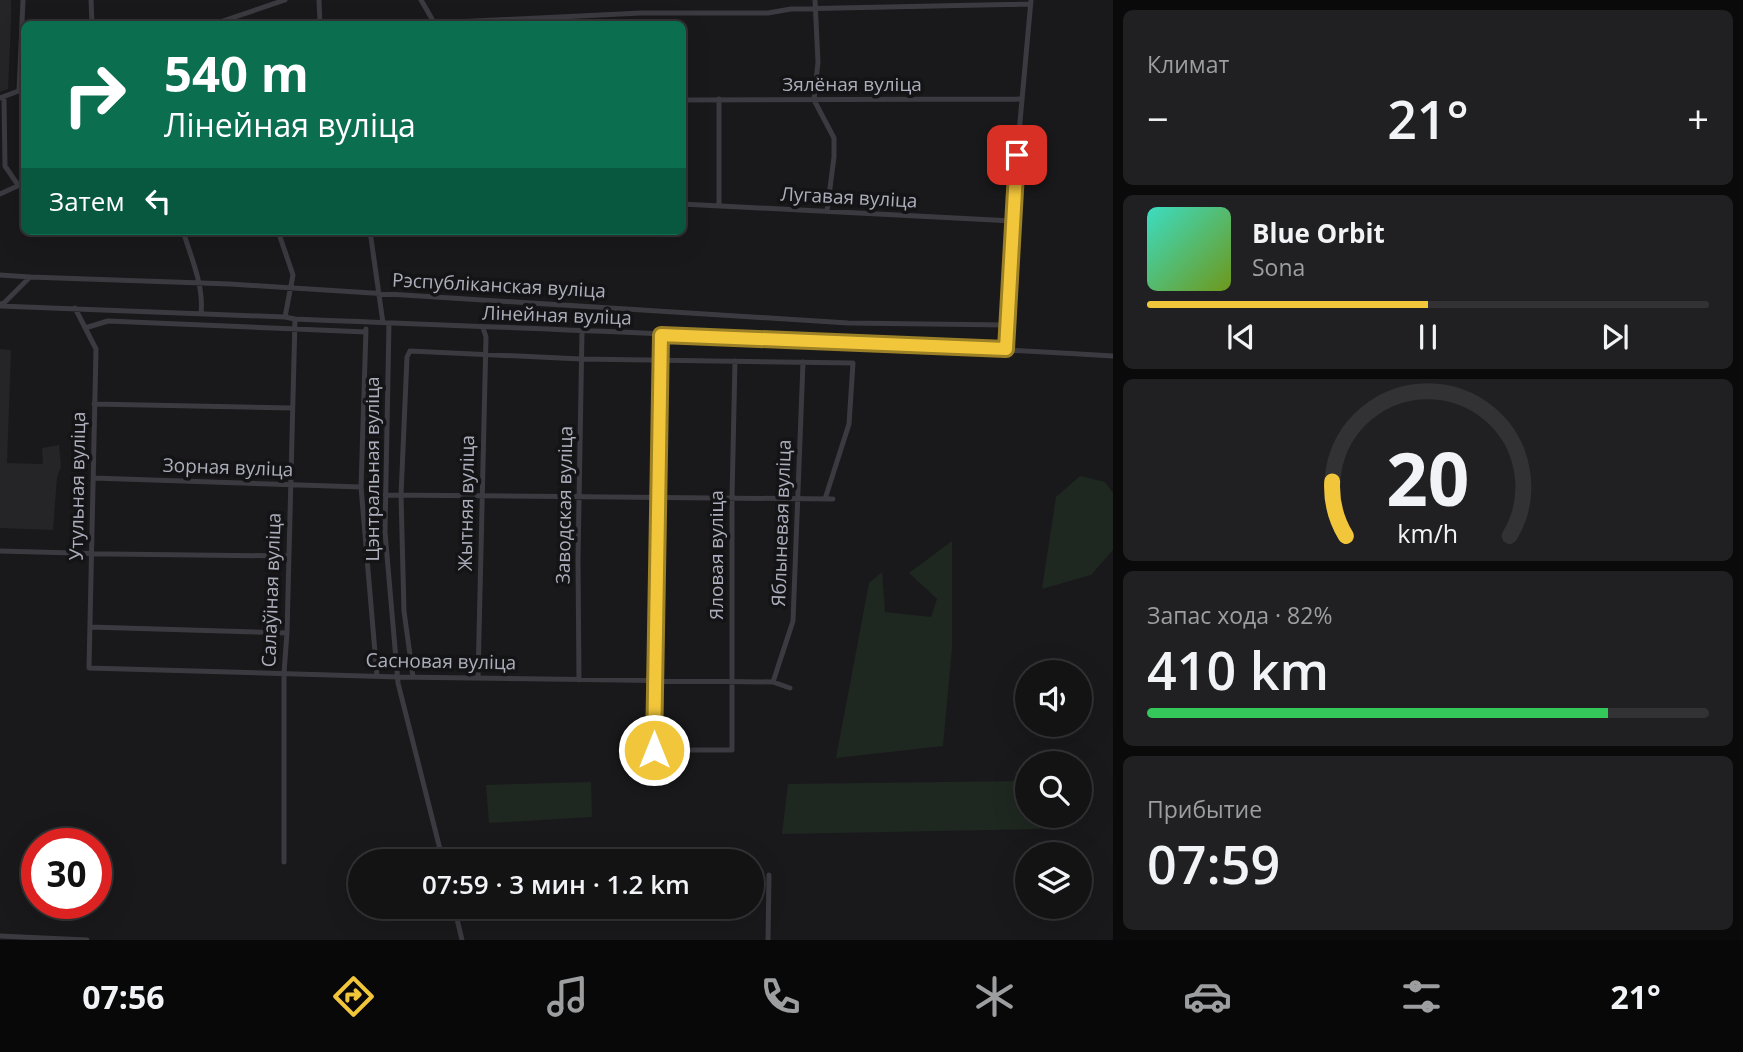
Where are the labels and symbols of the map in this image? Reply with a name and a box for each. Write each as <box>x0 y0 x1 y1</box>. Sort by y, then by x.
street label: Зялёная вуліца <box>782 71 922 97</box>
pin <box>987 125 1047 185</box>
street label: Лугавая вуліца <box>780 180 918 214</box>
street label: Рэспубліканская вуліца <box>391 266 607 304</box>
street label: Лінейная вуліца <box>482 299 632 331</box>
street label: Цэнтральная вуліца <box>359 376 385 562</box>
street label: Утульная вуліца <box>63 411 91 561</box>
street label: Заводская вуліца <box>550 426 578 584</box>
street label: Жытняя вуліца <box>452 435 480 571</box>
street label: Яблыневая вуліца <box>765 439 797 607</box>
street label: Зорная вуліца <box>162 452 294 482</box>
street label: Яловая вуліца <box>703 490 729 620</box>
street label: Салаўіная вуліца <box>255 512 287 668</box>
street label: Сасновая вуліца <box>366 647 516 675</box>
position arrow <box>617 713 691 787</box>
speed limit sign: 30 <box>21 828 112 919</box>

